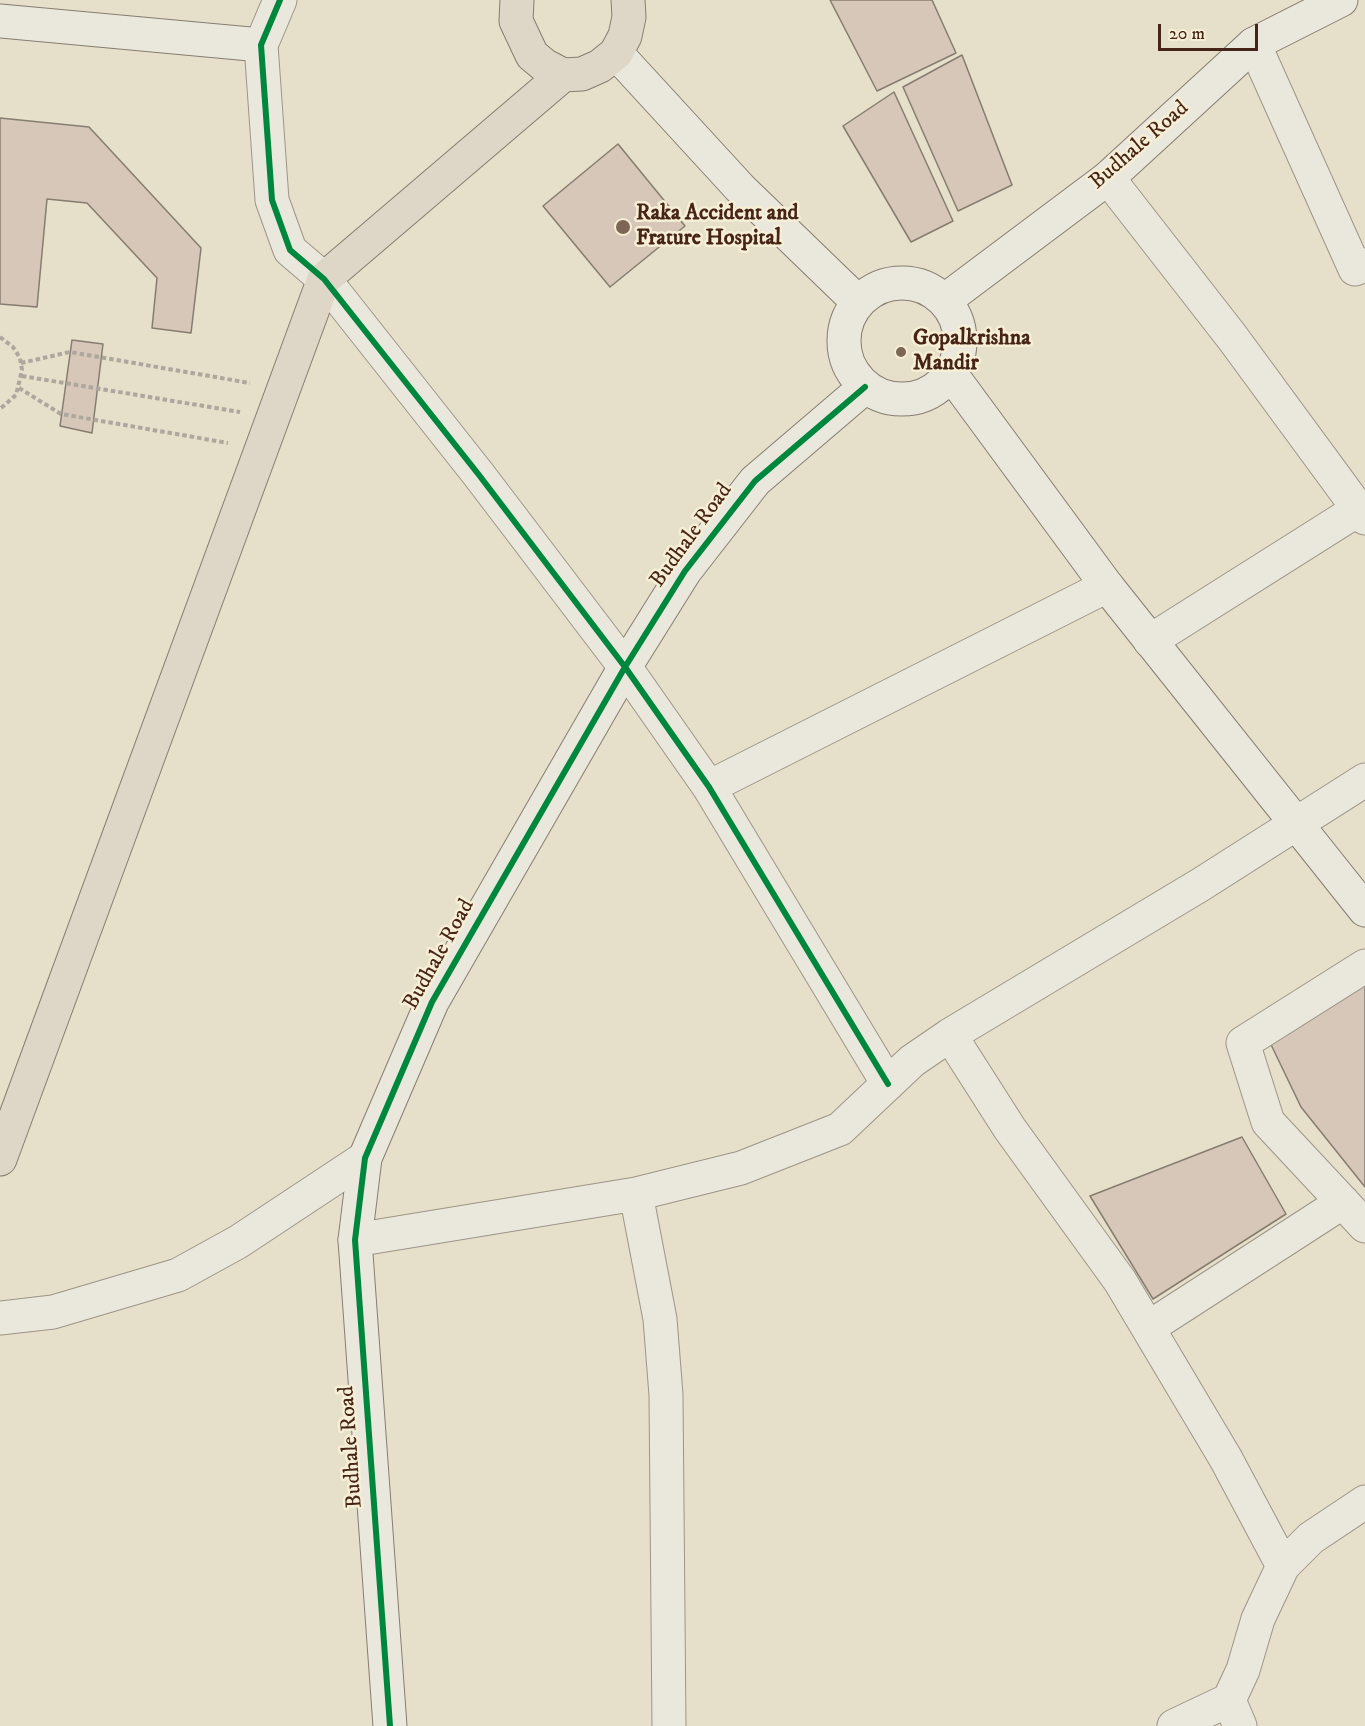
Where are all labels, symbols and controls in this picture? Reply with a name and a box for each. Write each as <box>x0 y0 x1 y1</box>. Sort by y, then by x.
scale bar <box>1161 12 1262 50</box>
text: 20 m <box>1169 23 1205 45</box>
street label: Budhale Road <box>1085 96 1195 196</box>
place label: Raka Accident and Frature Hospital <box>636 201 799 252</box>
marker: Raka Accident and Frature Hospital <box>614 218 632 236</box>
place label: Gopalkrishna Mandir <box>913 326 1031 378</box>
marker: Gopalkrishna Mandir <box>894 345 908 359</box>
street label: Budhale Road <box>645 479 739 593</box>
street label: Budhale Road <box>399 895 481 1015</box>
street label: Budhale Road <box>335 1385 369 1509</box>

